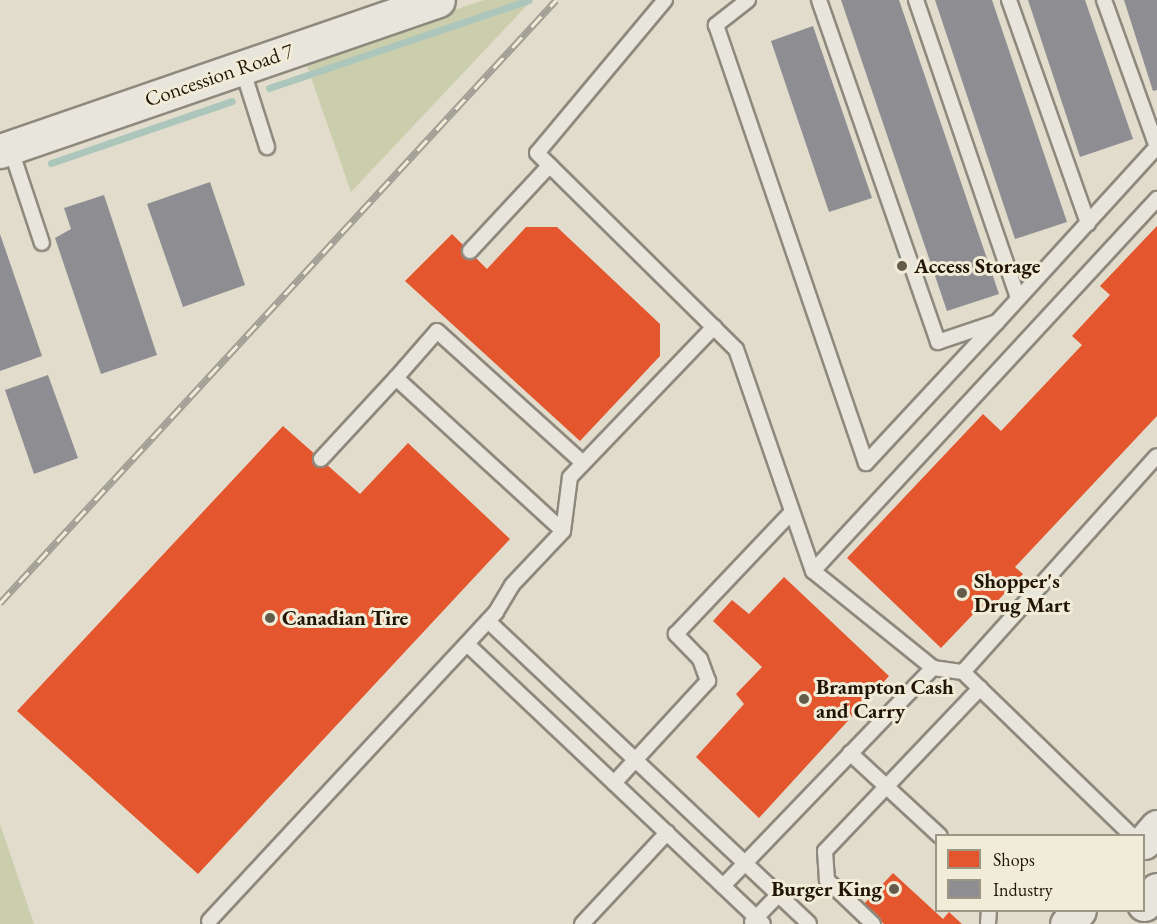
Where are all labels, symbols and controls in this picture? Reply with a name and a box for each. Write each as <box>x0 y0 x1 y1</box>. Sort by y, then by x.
street label: Concession Road 7 <box>141 38 297 112</box>
place label: Access Storage <box>914 253 1041 279</box>
marker: Access Storage <box>895 259 909 273</box>
place label: Shopper's Drug Mart <box>974 568 1070 618</box>
marker: Shopper's Drug Mart <box>955 586 969 600</box>
place label: Canadian Tire <box>282 605 408 631</box>
marker: Canadian Tire <box>263 611 277 625</box>
place label: Brampton Cash and Carry <box>816 674 954 724</box>
marker: Brampton Cash and Carry <box>797 692 811 706</box>
legend <box>935 834 1145 912</box>
text: Shops <box>993 848 1035 871</box>
place label: Burger King <box>771 876 882 902</box>
text: Industry <box>993 878 1053 901</box>
marker: Burger King <box>887 882 901 896</box>

